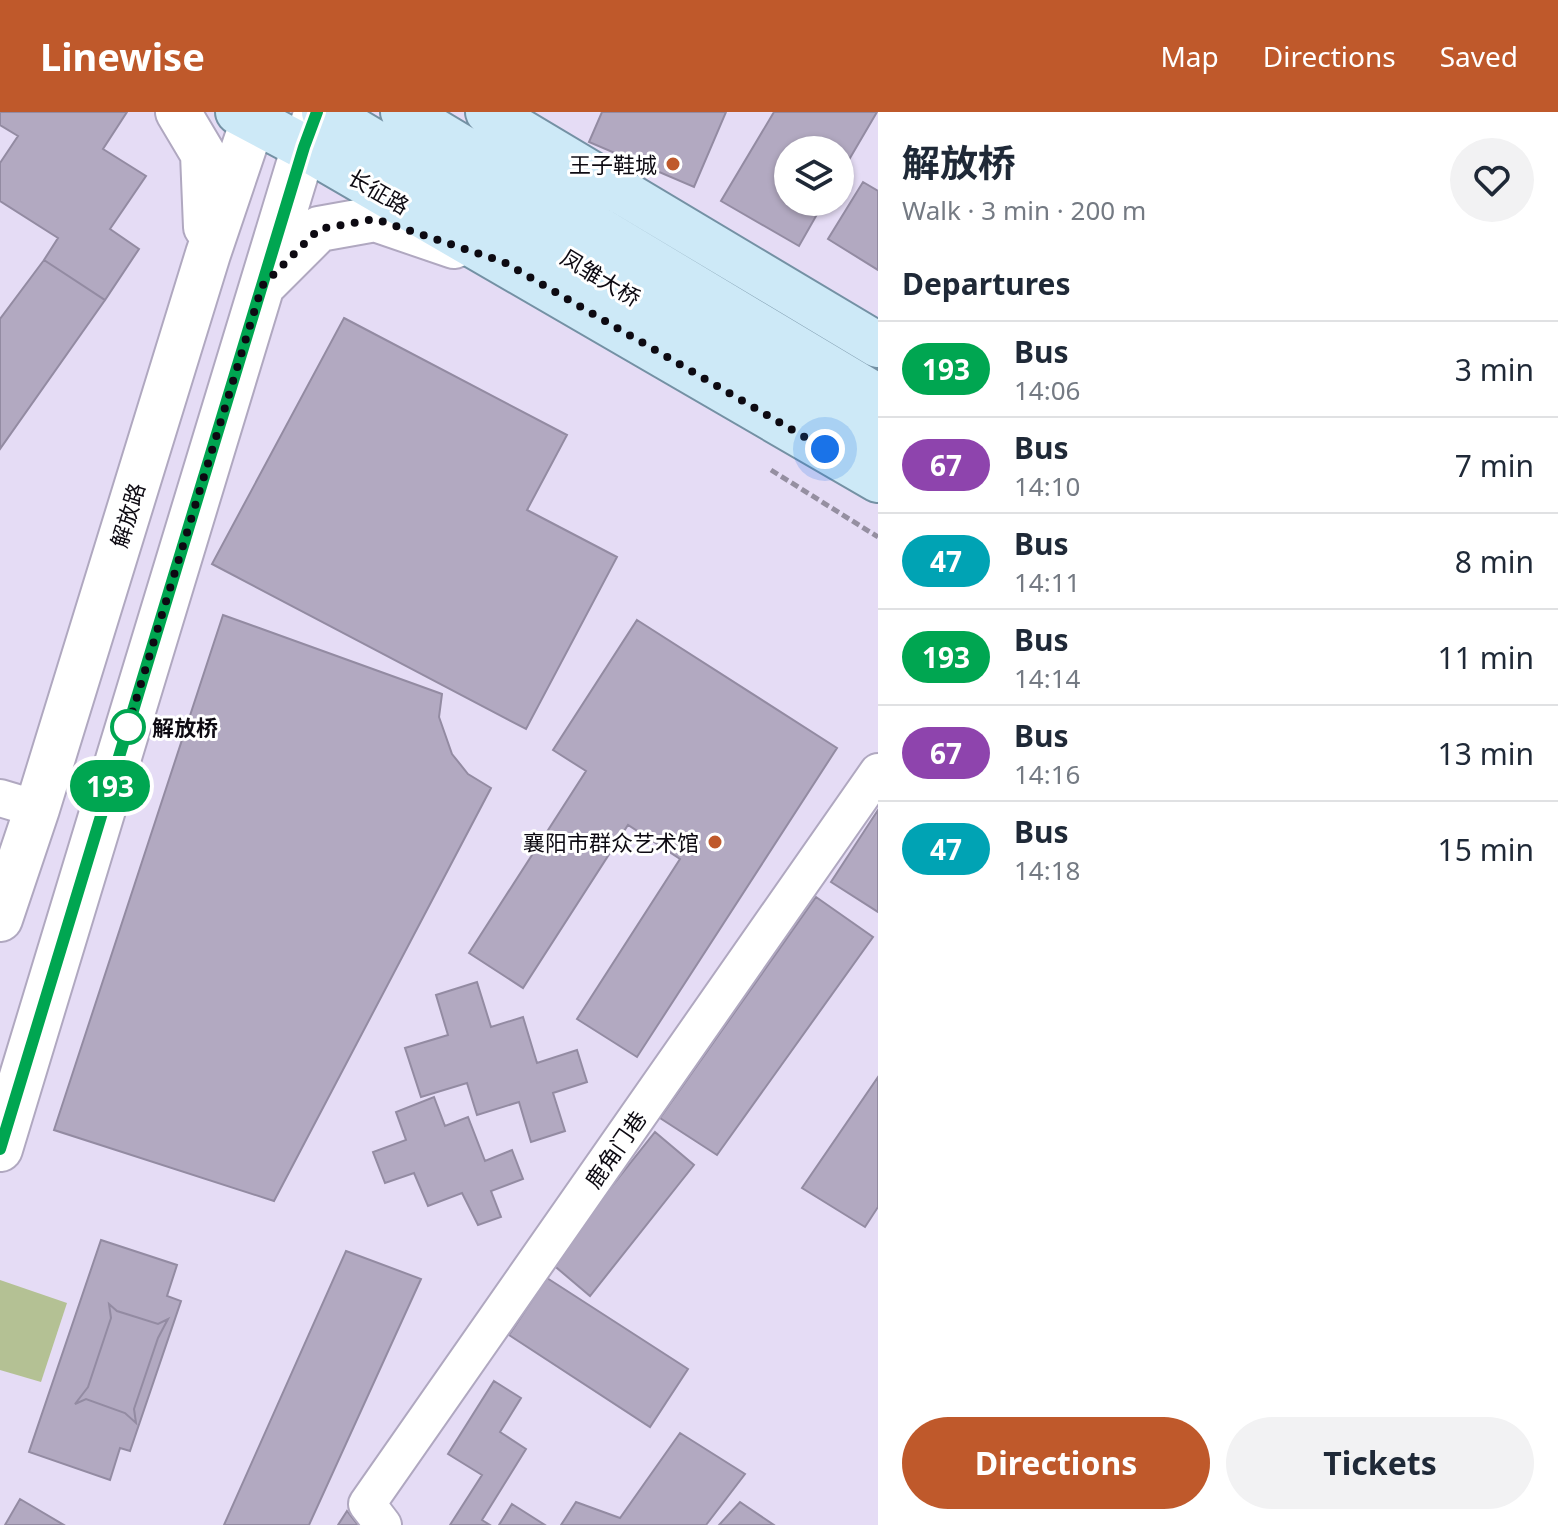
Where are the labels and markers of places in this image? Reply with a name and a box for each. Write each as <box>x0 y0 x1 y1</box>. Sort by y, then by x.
place label: 王子鞋城 <box>569 149 657 179</box>
marker: 王子鞋城 <box>664 155 682 173</box>
marker: 解放桥 <box>111 710 145 744</box>
place label: 解放桥 <box>152 712 218 742</box>
place label: 襄阳市群众艺术馆 <box>523 827 699 857</box>
marker: 襄阳市群众艺术馆 <box>706 833 724 851</box>

